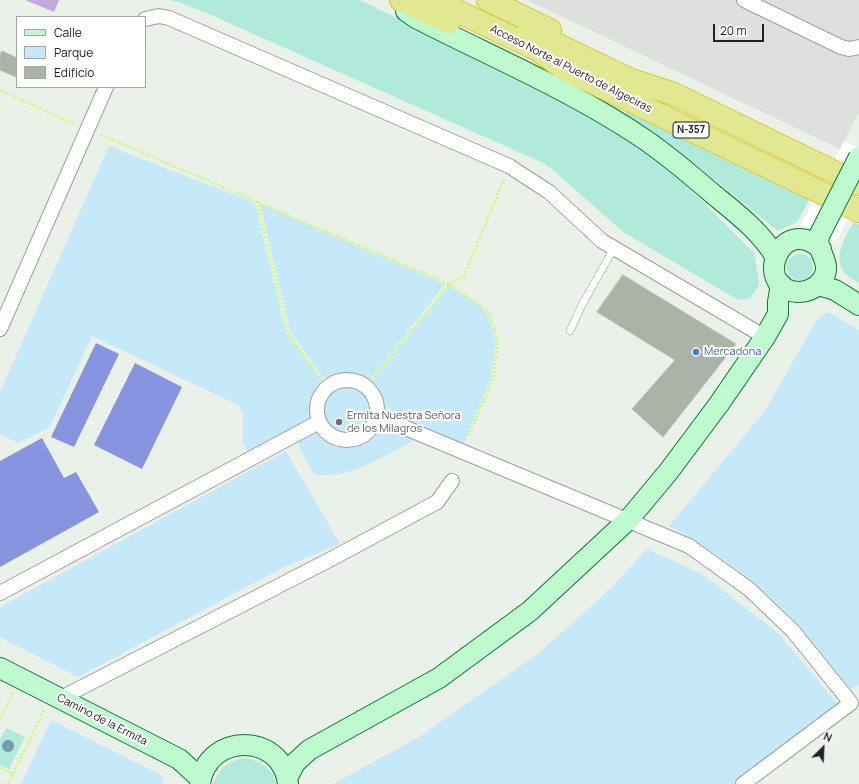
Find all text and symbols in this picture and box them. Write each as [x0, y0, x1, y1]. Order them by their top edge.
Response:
legend [16, 16, 146, 88]
scale bar [715, 16, 766, 42]
street label: Acceso Norte al Puerto de Algeciras [488, 22, 654, 116]
text: 20 m [720, 22, 747, 39]
text: Calle [54, 24, 82, 41]
text: Parque [54, 44, 93, 61]
text: Edificio [54, 64, 94, 81]
road number: N-357 [673, 122, 709, 138]
place label: Mercadona [704, 345, 761, 359]
marker: Mercadona [691, 347, 701, 357]
place label: Ermita Nuestra Señora de los Milagros [347, 409, 461, 435]
marker: Ermita Nuestra Señora de los Milagros [334, 417, 344, 427]
street label: Camino de la Ermita [55, 691, 149, 749]
north arrow [803, 728, 843, 768]
text: N [821, 728, 835, 745]

